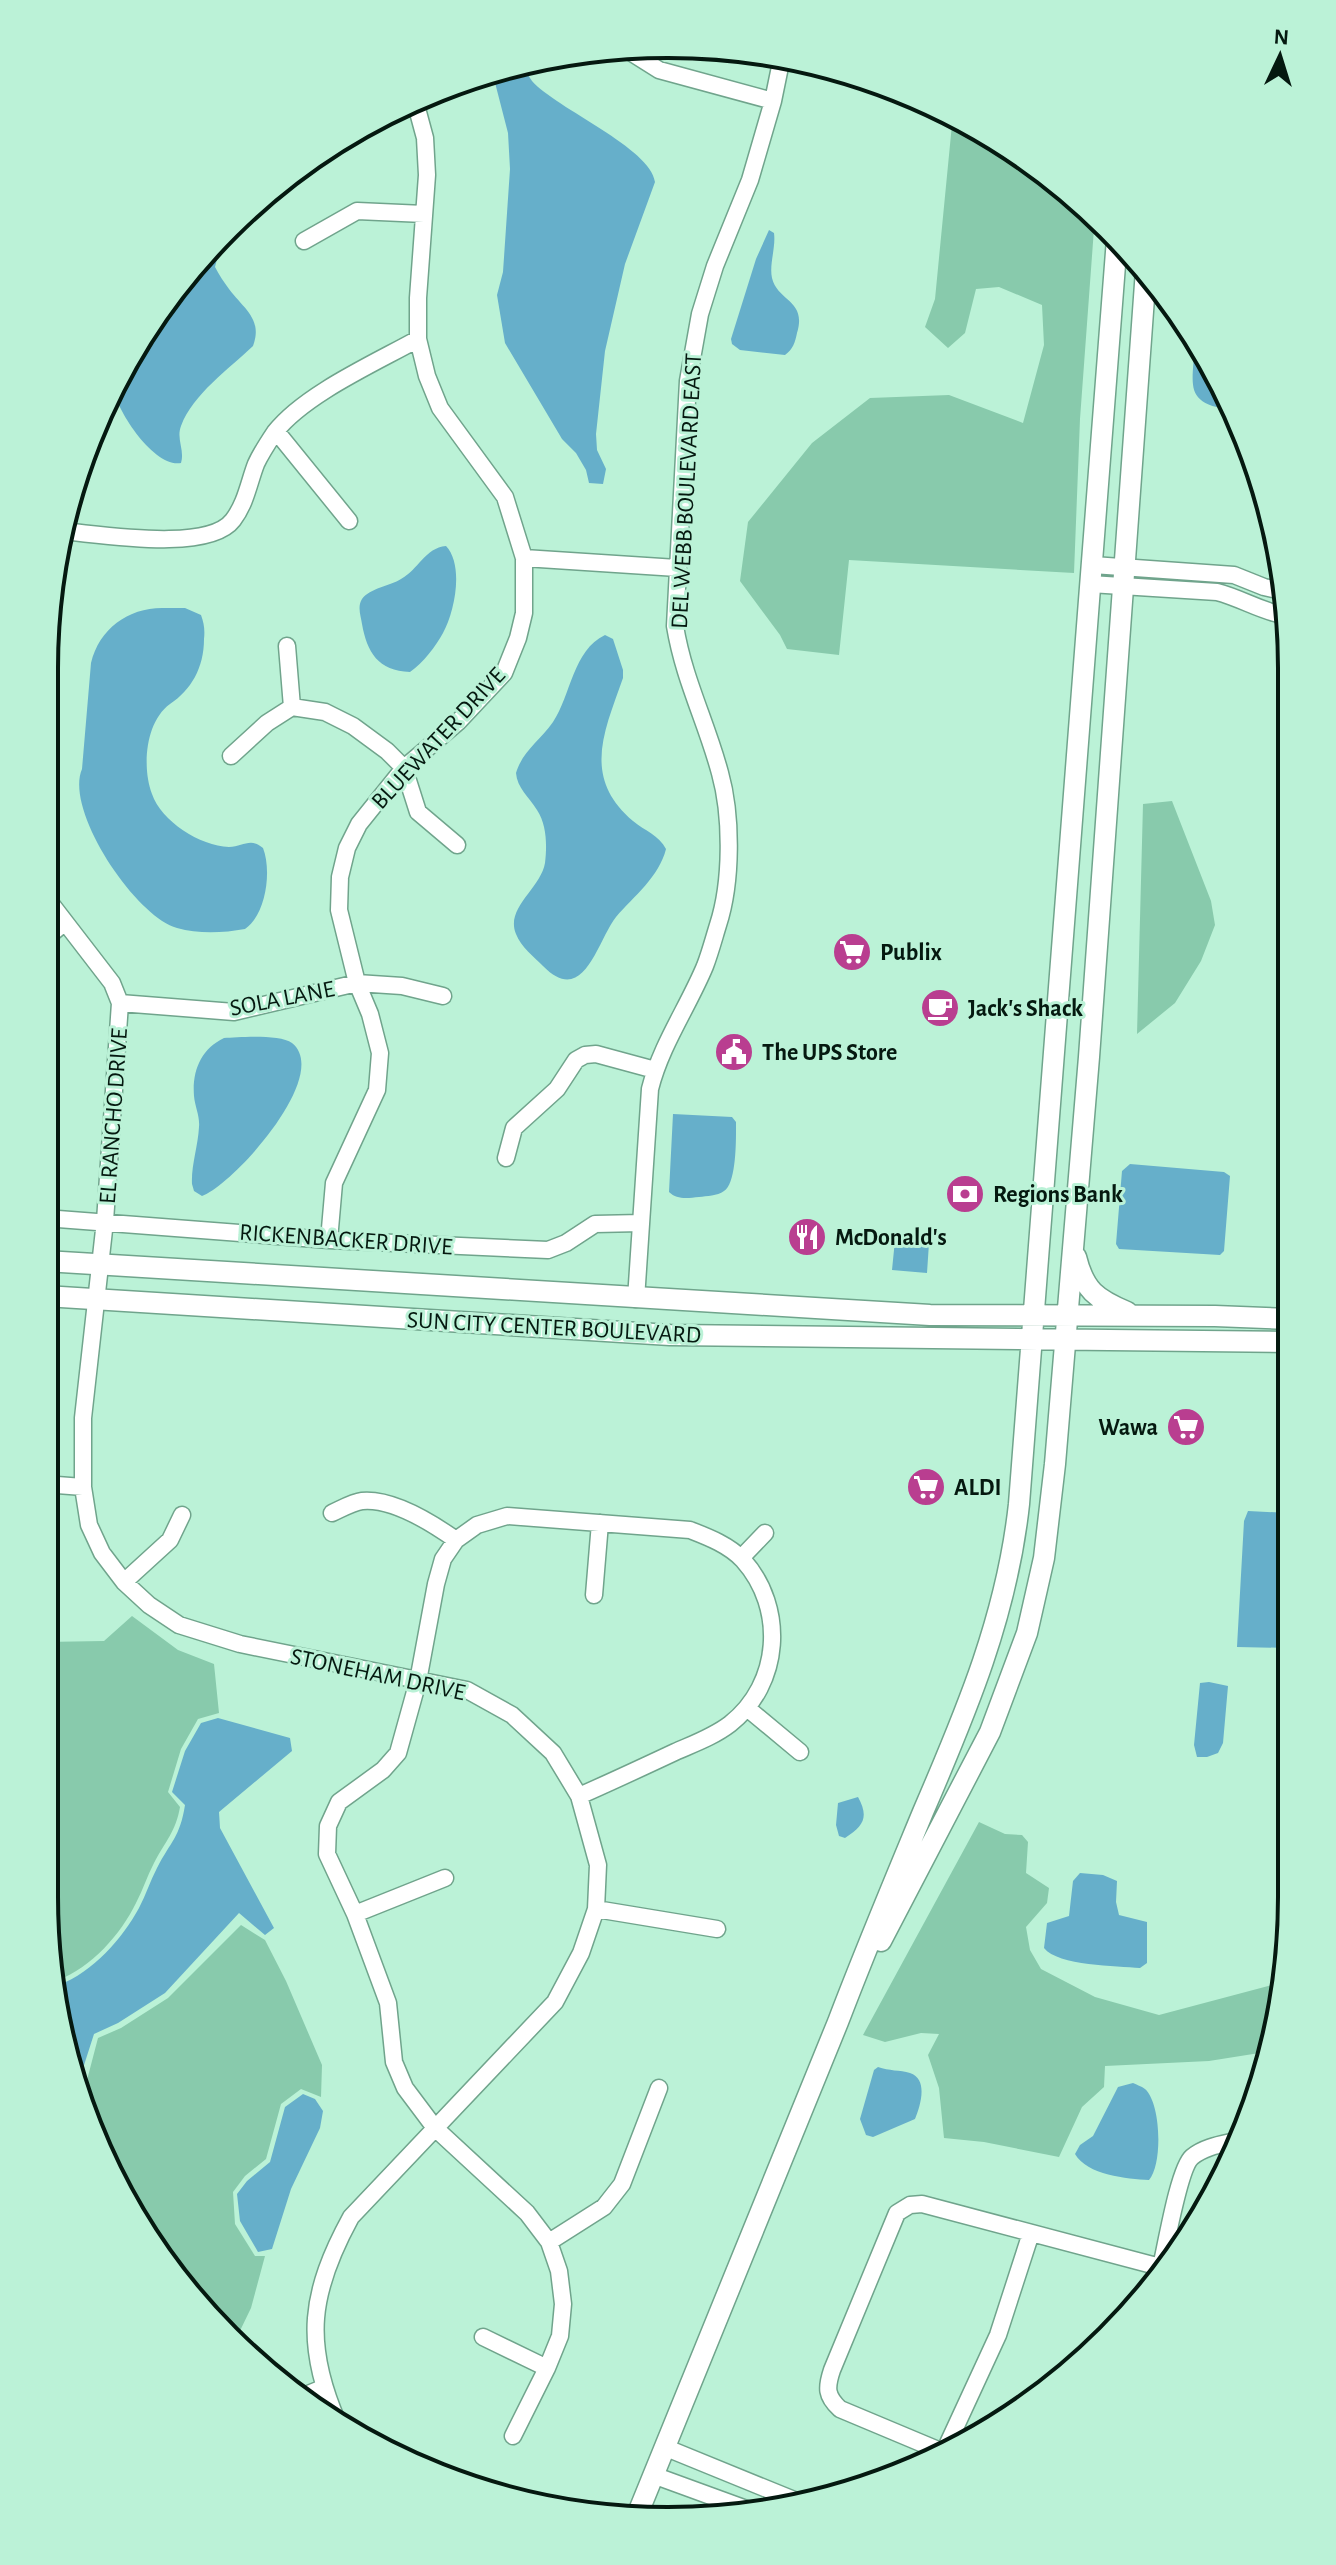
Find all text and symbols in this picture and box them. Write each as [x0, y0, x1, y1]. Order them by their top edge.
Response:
north arrow [1240, 16, 1320, 96]
text: N [1273, 26, 1290, 49]
street label: DEL WEBB BOULEVARD EAST [668, 352, 706, 630]
street label: BLUEWATER DRIVE [367, 663, 510, 814]
supermarket icon: Publix [831, 931, 873, 973]
place label: Publix [880, 941, 942, 965]
street label: SOLA LANE [228, 977, 337, 1021]
cafe icon: Jack's Shack [919, 987, 961, 1029]
place label: Jack's Shack [968, 997, 1083, 1021]
street label: EL RANCHO DRIVE [96, 1027, 132, 1205]
public building icon: The UPS Store [713, 1031, 755, 1073]
place label: The UPS Store [762, 1041, 897, 1065]
bank icon: Regions Bank [944, 1173, 986, 1215]
place label: Regions Bank [993, 1183, 1123, 1207]
restaurant icon: McDonald's [786, 1216, 828, 1258]
street label: RICKENBACKER DRIVE [238, 1221, 454, 1259]
place label: McDonald's [835, 1226, 947, 1250]
street label: SUN CITY CENTER BOULEVARD [406, 1308, 702, 1348]
supermarket icon: Wawa [1165, 1406, 1207, 1448]
place label: Wawa [1098, 1416, 1158, 1440]
supermarket icon: ALDI [905, 1466, 947, 1508]
place label: ALDI [954, 1476, 1001, 1500]
street label: STONEHAM DRIVE [288, 1645, 468, 1705]

